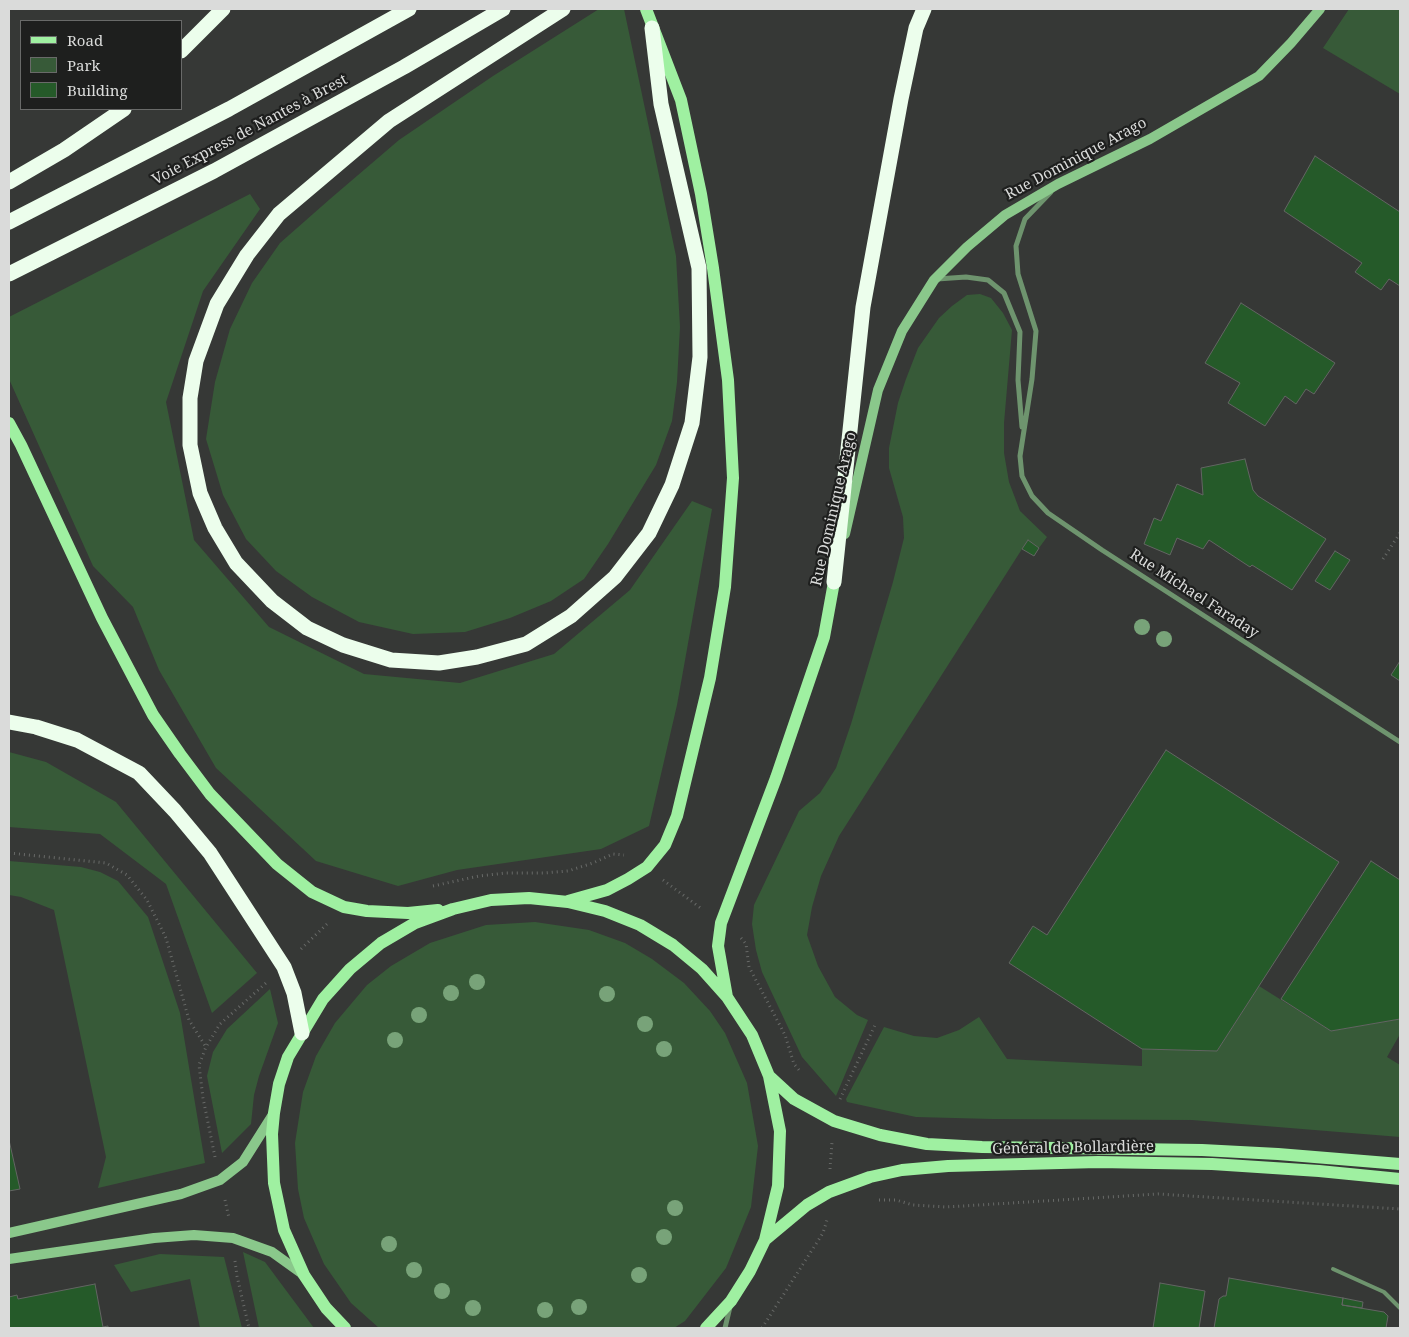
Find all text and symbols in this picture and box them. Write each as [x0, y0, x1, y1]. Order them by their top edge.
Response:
legend [20, 20, 182, 110]
text: Road [67, 30, 103, 50]
text: Park [67, 55, 100, 75]
street label: Voie Express de Nantes à Brest [149, 71, 351, 189]
text: Building [67, 80, 128, 100]
street label: Rue Dominique Arago [1002, 114, 1150, 204]
street label: Rue Dominique Arago [808, 430, 860, 588]
street label: Rue Michael Faraday [1126, 546, 1262, 642]
street label: Général de Bollardière [992, 1138, 1154, 1158]

